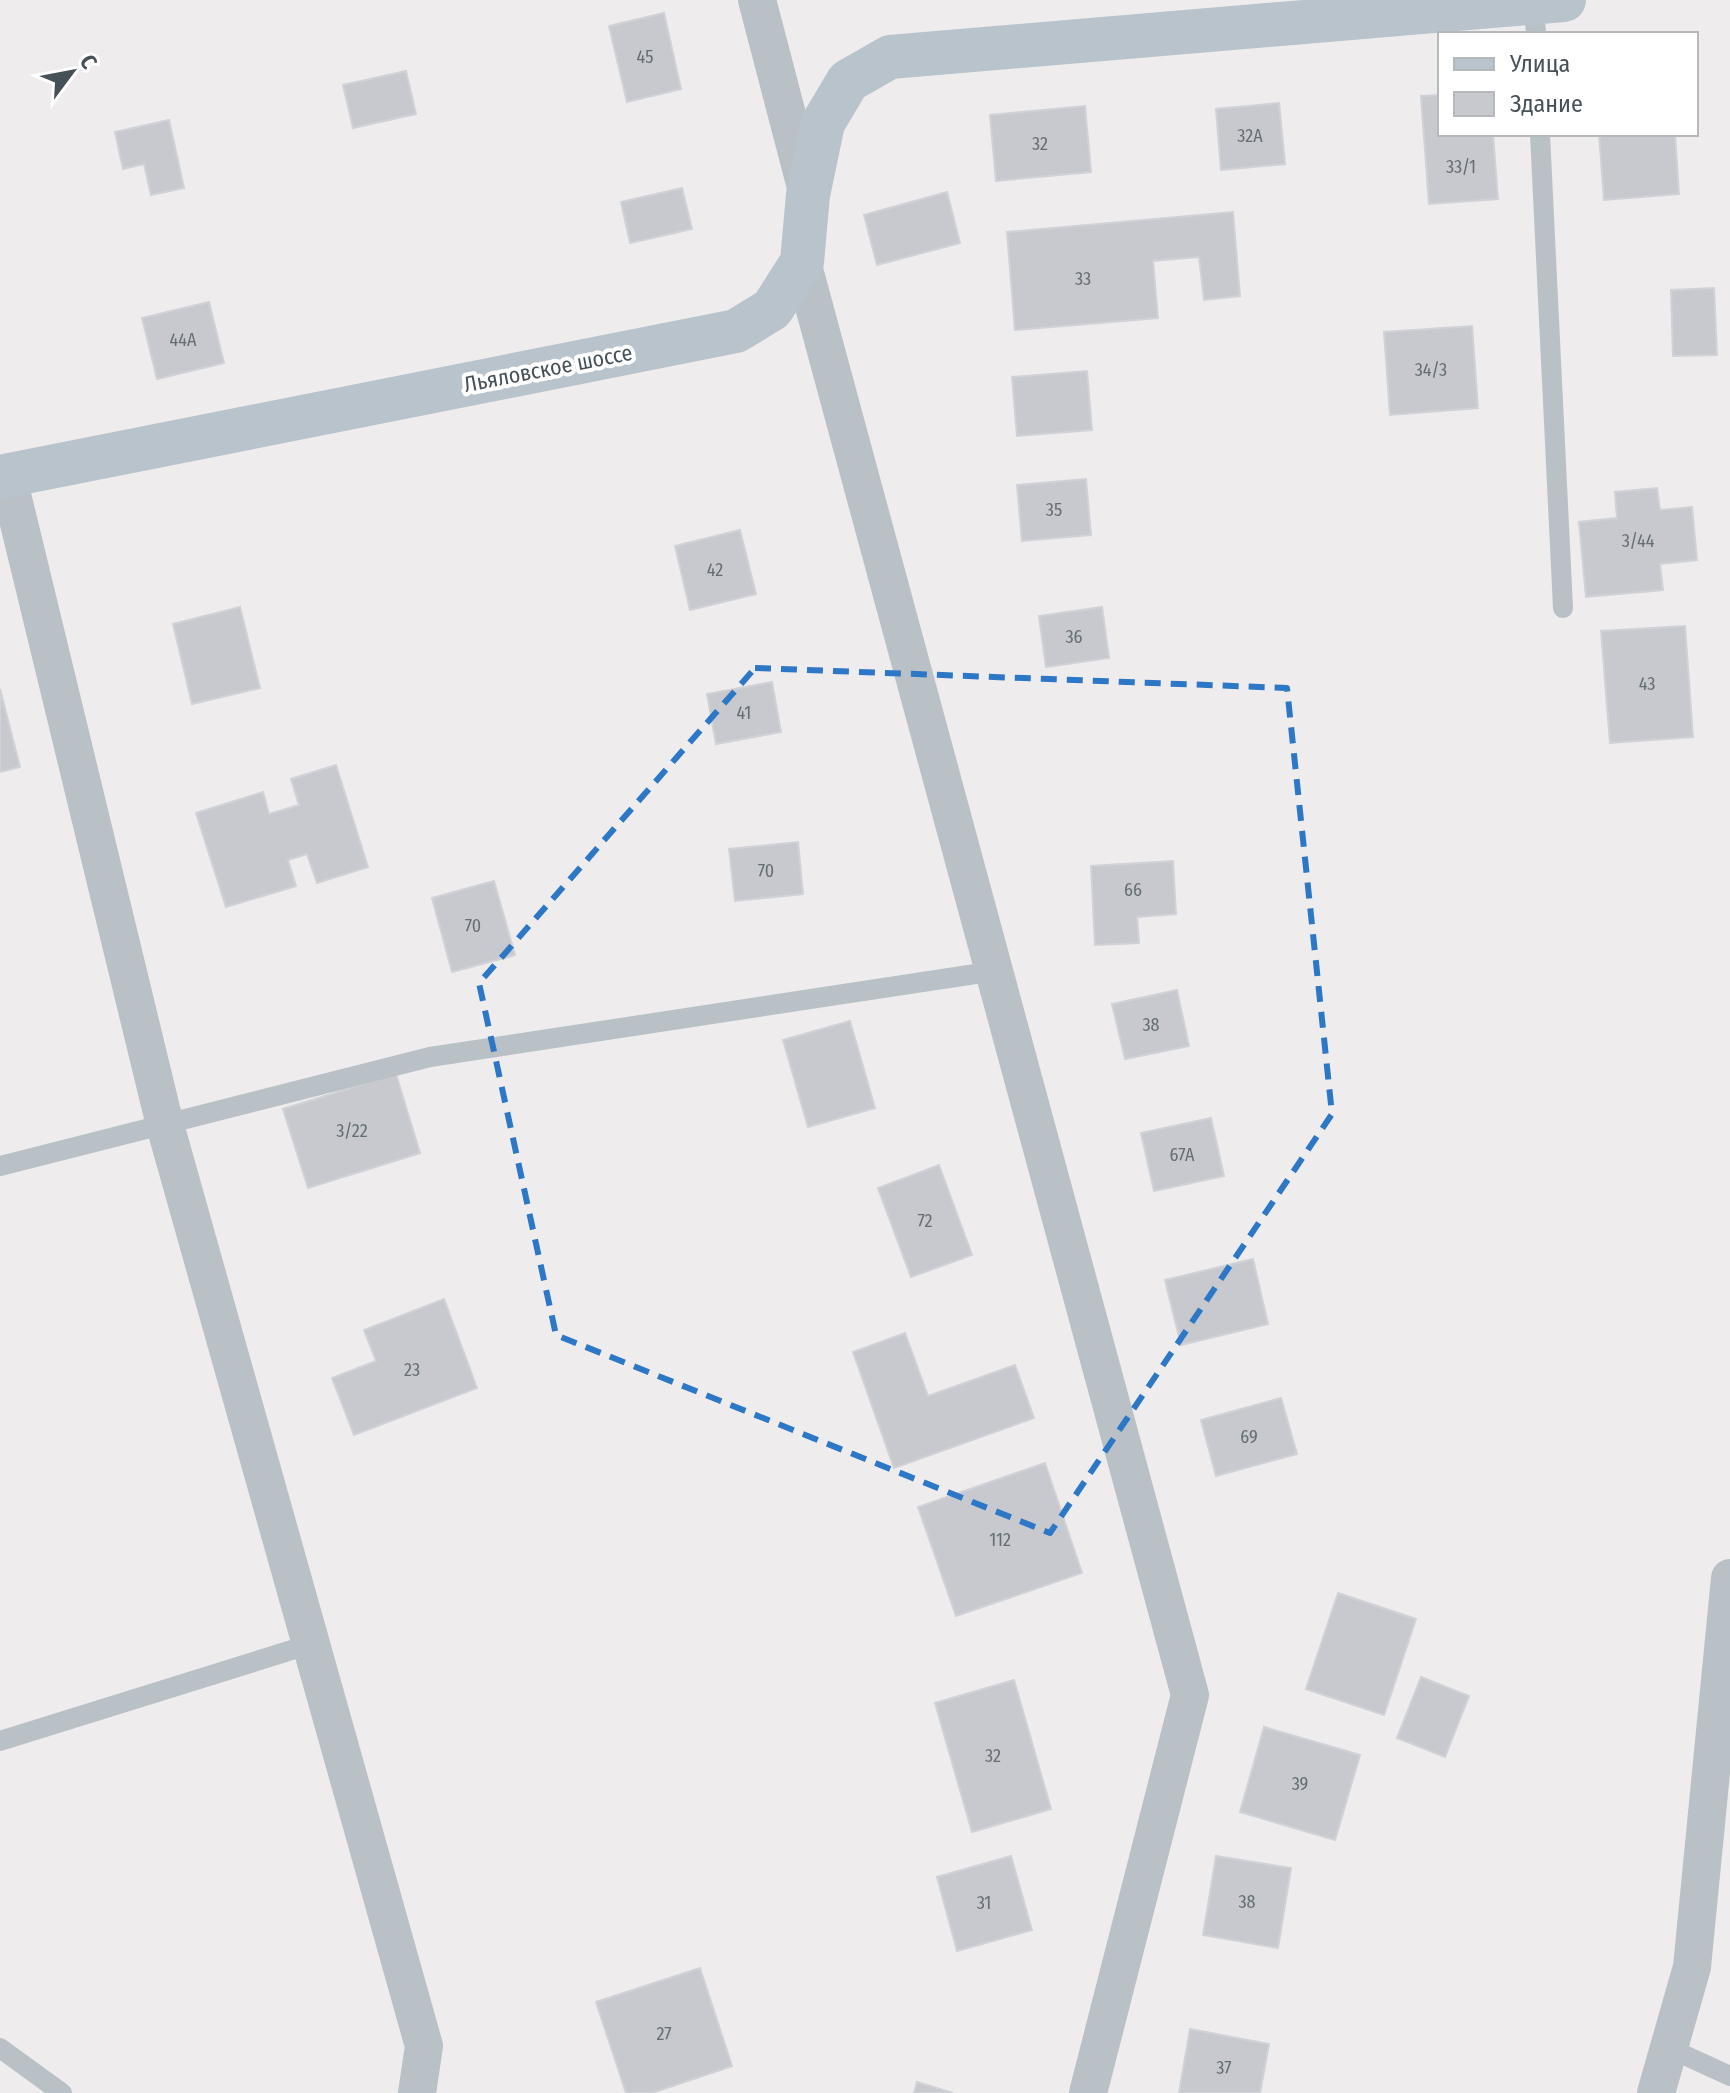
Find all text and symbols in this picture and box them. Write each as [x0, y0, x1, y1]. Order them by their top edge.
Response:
north arrow [32, 32, 112, 112]
legend [1438, 32, 1698, 136]
house number: 45 [637, 46, 653, 68]
text: С [74, 50, 103, 74]
text: Улица [1509, 50, 1570, 78]
text: Здание [1510, 90, 1583, 118]
house number: 32А [1237, 125, 1263, 147]
house number: 32 [1032, 133, 1048, 155]
house number: 33/1 [1446, 156, 1476, 178]
house number: 33 [1075, 268, 1091, 290]
house number: 44А [170, 329, 197, 351]
street label: Льяловское шоссе [462, 339, 635, 398]
house number: 34/3 [1415, 359, 1447, 381]
house number: 35 [1046, 499, 1062, 521]
house number: 3/44 [1622, 530, 1655, 552]
house number: 42 [707, 559, 723, 581]
house number: 36 [1065, 626, 1083, 648]
house number: 43 [1639, 673, 1655, 695]
house number: 41 [737, 702, 751, 724]
house number: 70 [758, 860, 774, 882]
house number: 66 [1124, 879, 1142, 901]
house number: 70 [465, 915, 481, 937]
house number: 38 [1142, 1014, 1160, 1036]
house number: 3/22 [336, 1120, 368, 1142]
house number: 67А [1170, 1144, 1195, 1166]
house number: 72 [917, 1210, 933, 1232]
house number: 23 [404, 1359, 420, 1381]
house number: 69 [1240, 1426, 1258, 1448]
house number: 112 [989, 1529, 1011, 1551]
house number: 32 [985, 1745, 1001, 1767]
house number: 39 [1292, 1773, 1308, 1795]
house number: 38 [1238, 1891, 1256, 1913]
house number: 31 [977, 1892, 991, 1914]
house number: 27 [656, 2023, 672, 2045]
house number: 37 [1216, 2057, 1232, 2079]

